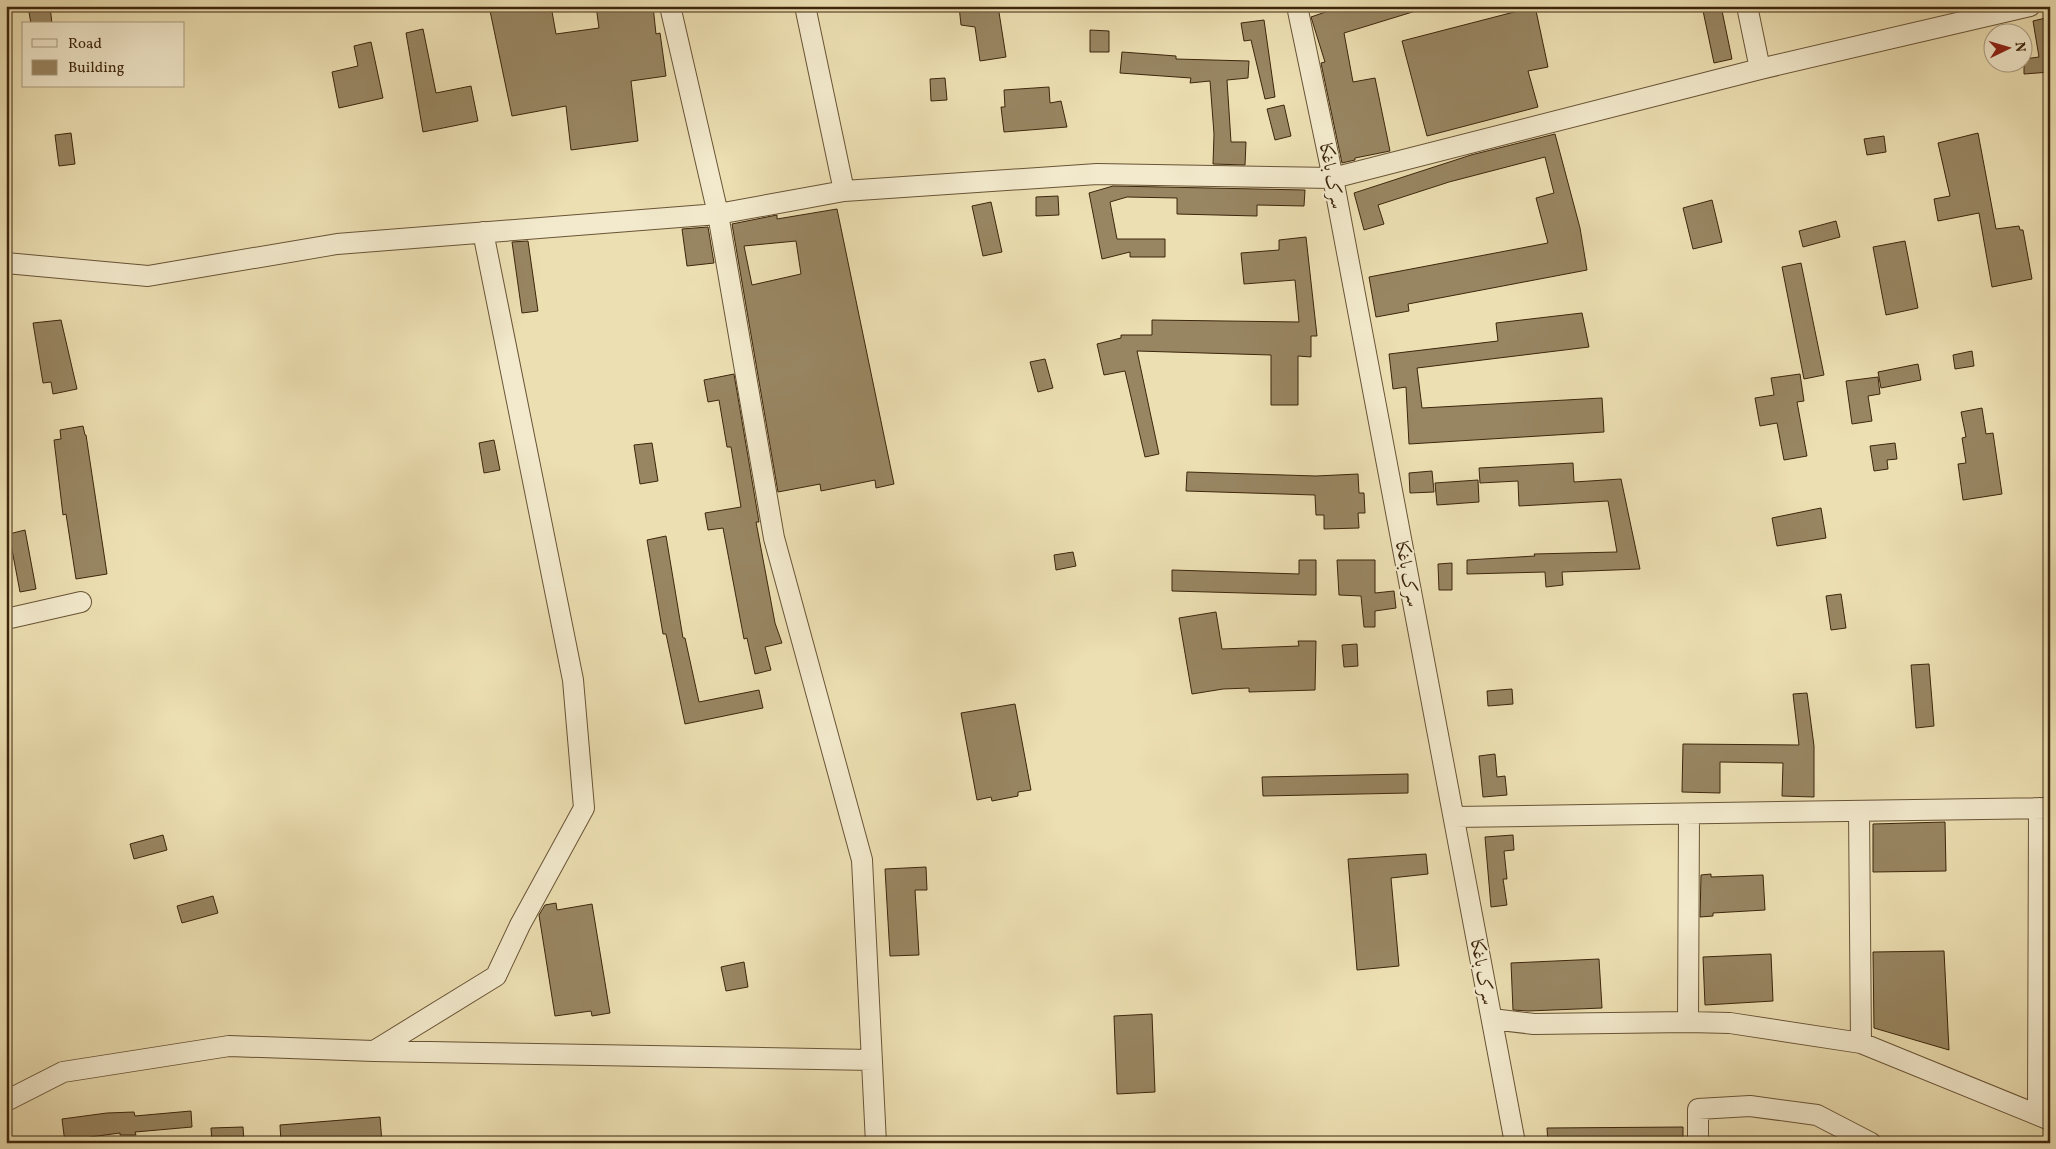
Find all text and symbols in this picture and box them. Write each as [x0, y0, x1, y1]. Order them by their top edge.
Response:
legend [22, 22, 185, 88]
north arrow [1984, 22, 2034, 72]
text: Road [68, 34, 102, 55]
text: N [2010, 41, 2029, 53]
text: Building [68, 58, 125, 79]
street label: سرک باغکا [1312, 141, 1349, 211]
street label: سرک باغکا [1388, 539, 1425, 609]
street label: سرک باغکا [1463, 937, 1500, 1007]

